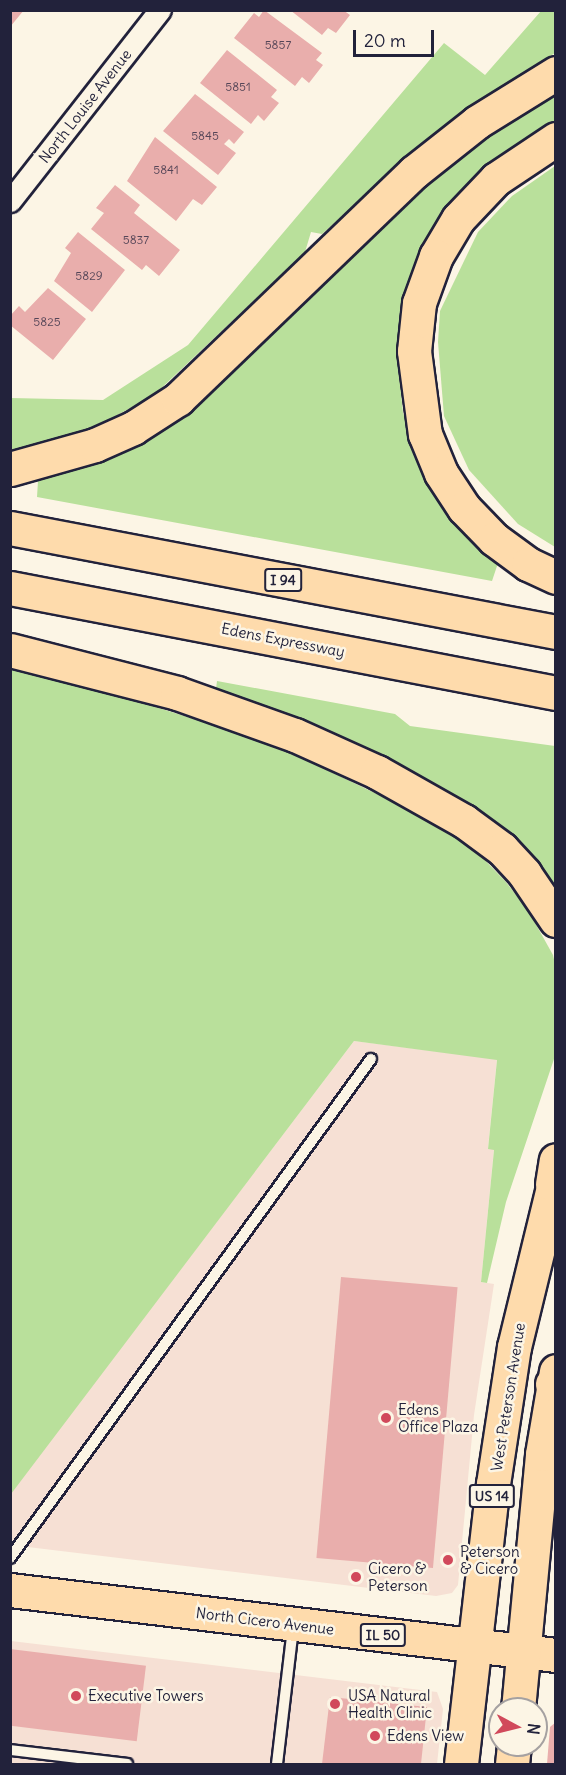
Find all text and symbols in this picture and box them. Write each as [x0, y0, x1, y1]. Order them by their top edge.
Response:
scale bar [356, 18, 437, 56]
text: 20 m [364, 29, 406, 52]
house number: 5857 [265, 38, 291, 52]
street label: North Louise Avenue [35, 46, 135, 166]
house number: 5851 [225, 80, 251, 94]
house number: 5845 [191, 129, 219, 143]
house number: 5841 [153, 163, 179, 177]
house number: 5837 [123, 233, 149, 247]
house number: 5829 [75, 269, 103, 283]
house number: 5825 [33, 315, 61, 329]
road number: I 94 [264, 569, 302, 591]
street label: Edens Expressway [220, 619, 346, 661]
street label: West Peterson Avenue [487, 1322, 529, 1472]
place label: Edens Office Plaza [398, 1400, 478, 1435]
marker: Edens Office Plaza [379, 1411, 393, 1425]
road number: US 14 [468, 1485, 516, 1507]
place label: Peterson & Cicero [460, 1542, 520, 1577]
marker: Peterson & Cicero [441, 1553, 455, 1567]
place label: Cicero & Peterson [368, 1559, 428, 1594]
marker: Cicero & Peterson [349, 1570, 363, 1584]
street label: North Cicero Avenue [195, 1604, 335, 1638]
road number: IL 50 [359, 1624, 407, 1646]
place label: USA Natural Health Clinic [348, 1686, 432, 1721]
place label: Executive Towers [88, 1687, 204, 1705]
marker: Executive Towers [69, 1689, 83, 1703]
marker: USA Natural Health Clinic [326, 1695, 344, 1713]
north arrow [488, 1697, 548, 1757]
text: N [523, 1722, 544, 1736]
place label: Edens View [387, 1727, 464, 1745]
marker: Edens View [368, 1729, 382, 1743]

